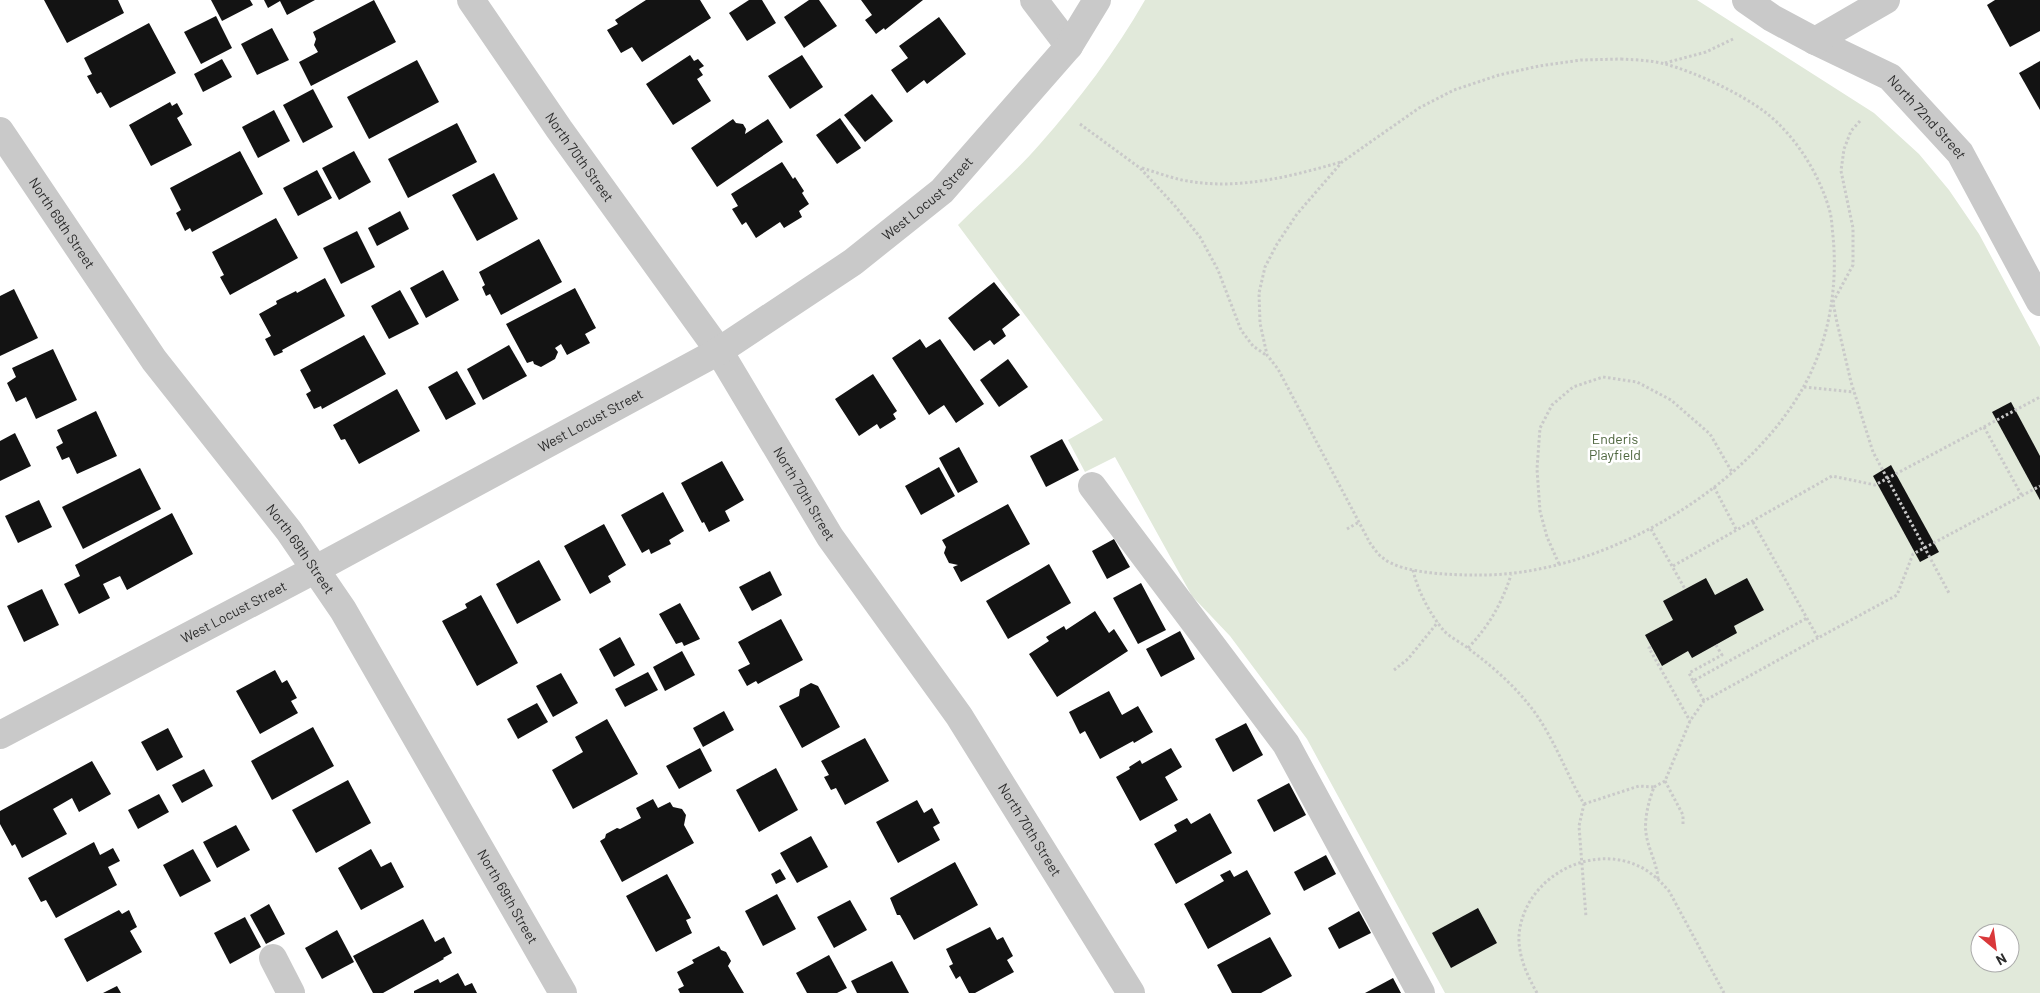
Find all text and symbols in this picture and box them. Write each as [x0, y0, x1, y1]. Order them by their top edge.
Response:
street label: North 72nd Street [1884, 71, 1970, 161]
street label: North 70th Street [542, 109, 618, 205]
street label: West Locust Street [878, 153, 976, 244]
street label: North 69th Street [26, 174, 99, 272]
street label: West Locust Street [535, 385, 646, 455]
park label: Enderis Playfield [1589, 430, 1641, 463]
street label: North 70th Street [770, 444, 839, 544]
street label: North 69th Street [263, 500, 338, 597]
street label: West Locust Street [178, 577, 289, 646]
street label: North 70th Street [995, 780, 1065, 879]
street label: North 69th Street [474, 846, 542, 947]
north arrow [1970, 923, 2020, 973]
text: N [1993, 950, 2010, 969]

